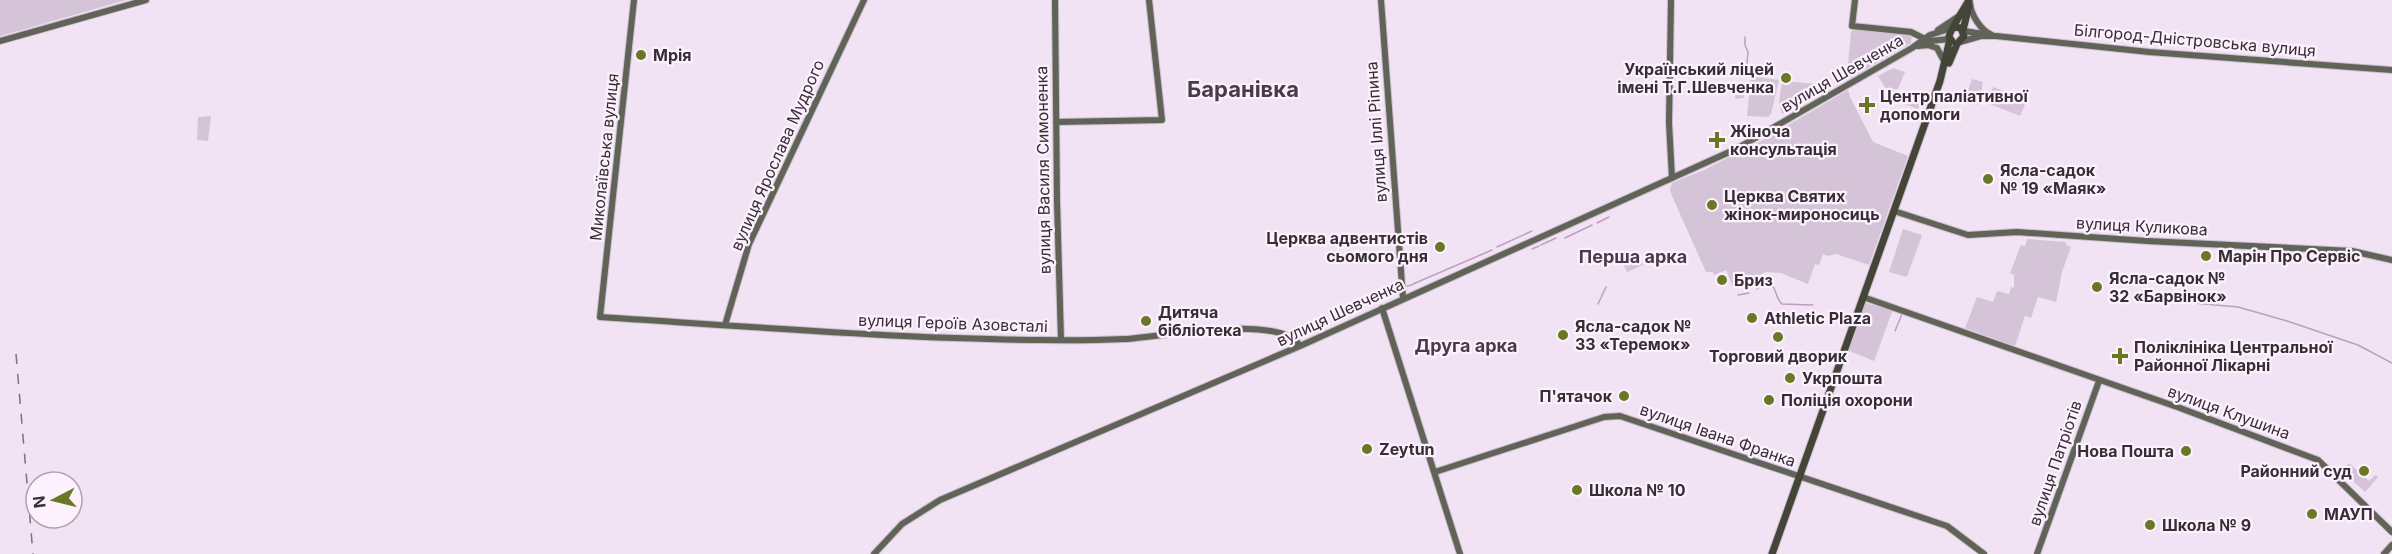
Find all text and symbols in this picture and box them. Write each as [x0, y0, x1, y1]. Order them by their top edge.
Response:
street label: Білгород-Дністровська вулиця [2073, 19, 2317, 61]
street label: вулиця Шевченка [1777, 30, 1907, 116]
place label: Мрія [653, 45, 692, 65]
marker: Мрія [634, 48, 648, 62]
street label: вулиця Ярослава Мудрого [726, 56, 828, 254]
place label: Український ліцей імені Т.Г.Шевченка [1617, 59, 1774, 97]
street label: вулиця Іллі Ріпина [1361, 61, 1391, 203]
street label: вулиця Василя Симоненка [1031, 66, 1055, 274]
marker: Український ліцей імені Т.Г.Шевченка [1779, 71, 1793, 85]
street label: Миколаївська вулиця [585, 72, 623, 242]
district label: Баранівка [1187, 76, 1299, 102]
place label: Центр паліативної допомоги [1880, 86, 2030, 124]
marker: Центр паліативної допомоги [1858, 96, 1876, 114]
place label: Жіноча консультація [1730, 121, 1837, 159]
marker: Жіноча консультація [1708, 131, 1726, 149]
place label: Ясла-садок № 19 «Маяк» [2000, 160, 2106, 198]
marker: Ясла-садок № 19 «Маяк» [1981, 172, 1995, 186]
place label: Церква Святих жінок-мироносиць [1724, 186, 1880, 224]
marker: Церква Святих жінок-мироносиць [1705, 198, 1719, 212]
street label: вулиця Куликова [2076, 213, 2208, 239]
place label: Церква адвентистів сьомого дня [1266, 228, 1428, 266]
marker: Церква адвентистів сьомого дня [1433, 240, 1447, 254]
district label: Перша арка [1579, 246, 1687, 267]
place label: Марін Про Сервіс [2218, 246, 2360, 266]
marker: Марін Про Сервіс [2199, 249, 2213, 263]
place label: Ясла-садок № 32 «Барвінок» [2109, 268, 2227, 306]
place label: Бриз [1734, 270, 1773, 290]
marker: Бриз [1715, 273, 1729, 287]
street label: вулиця Шевченка [1273, 274, 1407, 350]
marker: Ясла-садок № 32 «Барвінок» [2090, 280, 2104, 294]
place label: Дитяча бібліотека [1158, 302, 1242, 340]
place label: Athletic Plaza [1764, 308, 1871, 328]
street label: вулиця Героїв Азовсталі [858, 310, 1048, 336]
marker: Athletic Plaza [1745, 311, 1759, 325]
marker: Дитяча бібліотека [1139, 314, 1153, 328]
place label: Ясла-садок № 33 «Теремок» [1575, 316, 1691, 354]
marker: Ясла-садок № 33 «Теремок» [1556, 328, 1570, 342]
marker: Торговий дворик [1771, 330, 1785, 344]
district label: Друга арка [1415, 335, 1517, 356]
place label: Поліклініка Центральної Районної Лікарні [2134, 337, 2334, 375]
place label: Торговий дворик [1709, 346, 1848, 366]
marker: Поліклініка Центральної Районної Лікарні [2111, 347, 2129, 365]
place label: Укрпошта [1802, 368, 1883, 388]
marker: Укрпошта [1783, 371, 1797, 385]
street label: вулиця Клушина [2165, 381, 2293, 443]
place label: П'ятачок [1540, 386, 1613, 406]
marker: П'ятачок [1617, 389, 1631, 403]
place label: Поліція охорони [1781, 390, 1913, 410]
marker: Поліція охорони [1762, 393, 1776, 407]
street label: вулиця Патріотів [2024, 398, 2086, 528]
street label: вулиця Івана Франка [1637, 399, 1799, 471]
place label: Zeytun [1379, 439, 1435, 459]
place label: Нова Пошта [2077, 441, 2174, 461]
marker: Zeytun [1360, 442, 1374, 456]
marker: Нова Пошта [2179, 444, 2193, 458]
place label: Районний суд [2240, 461, 2352, 481]
marker: Районний суд [2357, 464, 2371, 478]
north arrow [24, 470, 84, 530]
place label: Школа № 10 [1589, 480, 1686, 500]
marker: Школа № 10 [1570, 483, 1584, 497]
text: N [28, 495, 50, 509]
place label: МАУП [2324, 504, 2373, 524]
marker: МАУП [2305, 507, 2319, 521]
place label: Школа № 9 [2162, 515, 2251, 535]
marker: Школа № 9 [2143, 518, 2157, 532]

